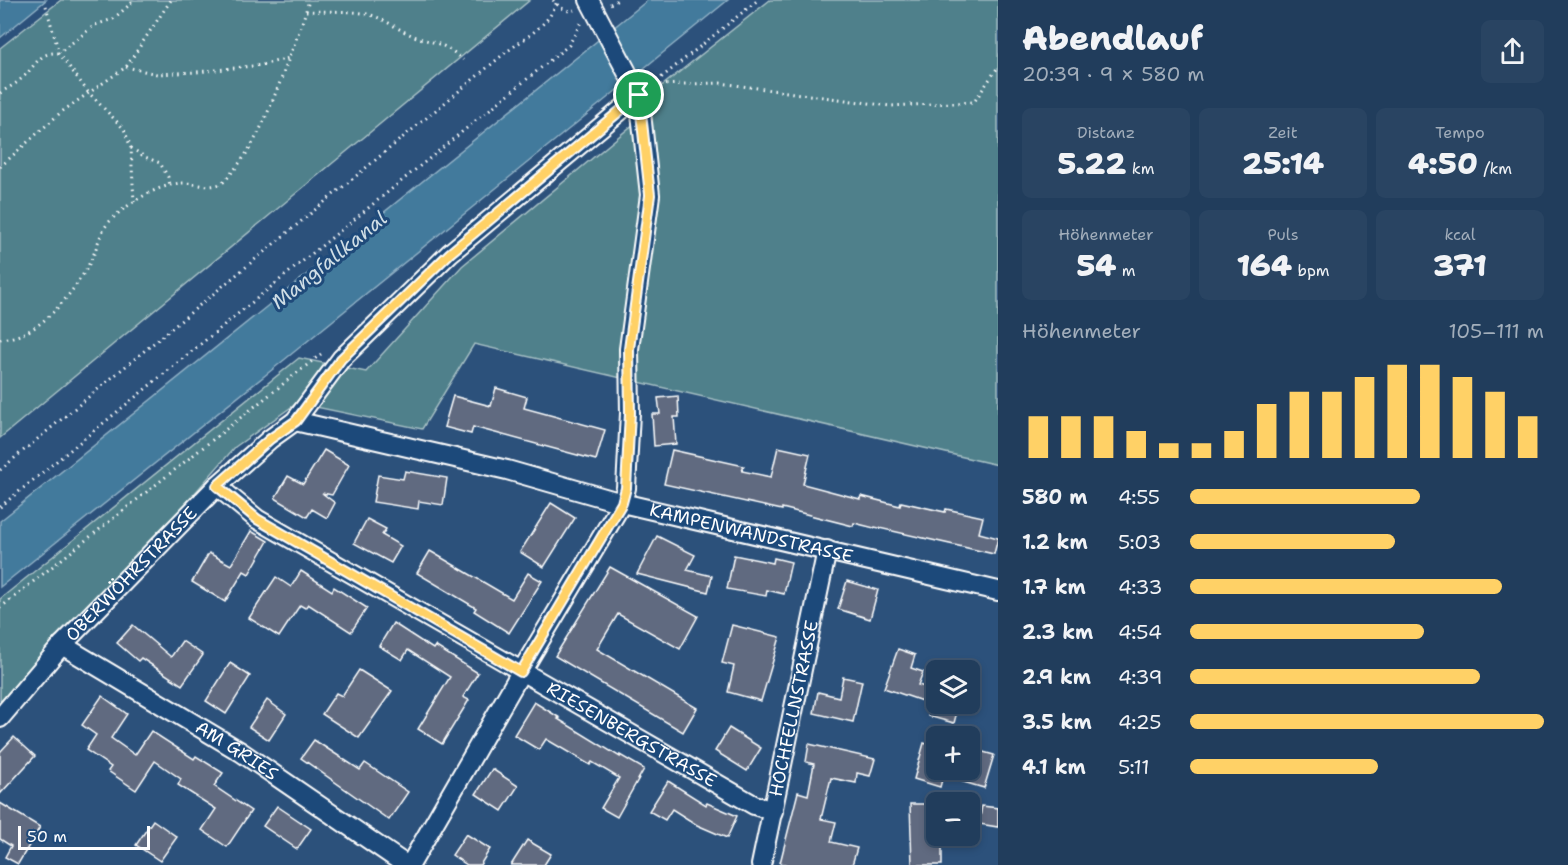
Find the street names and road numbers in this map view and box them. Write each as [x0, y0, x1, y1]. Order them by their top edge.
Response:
street label: KAMPENWANDSTRASSE [647, 498, 855, 569]
street label: OBERWÖHRSTRASSE [60, 501, 202, 647]
street label: HOCHFELLNSTRASSE [764, 618, 824, 799]
street label: RIESENBERGSTRASSE [542, 676, 721, 793]
street label: AM GRIES [191, 715, 283, 786]

